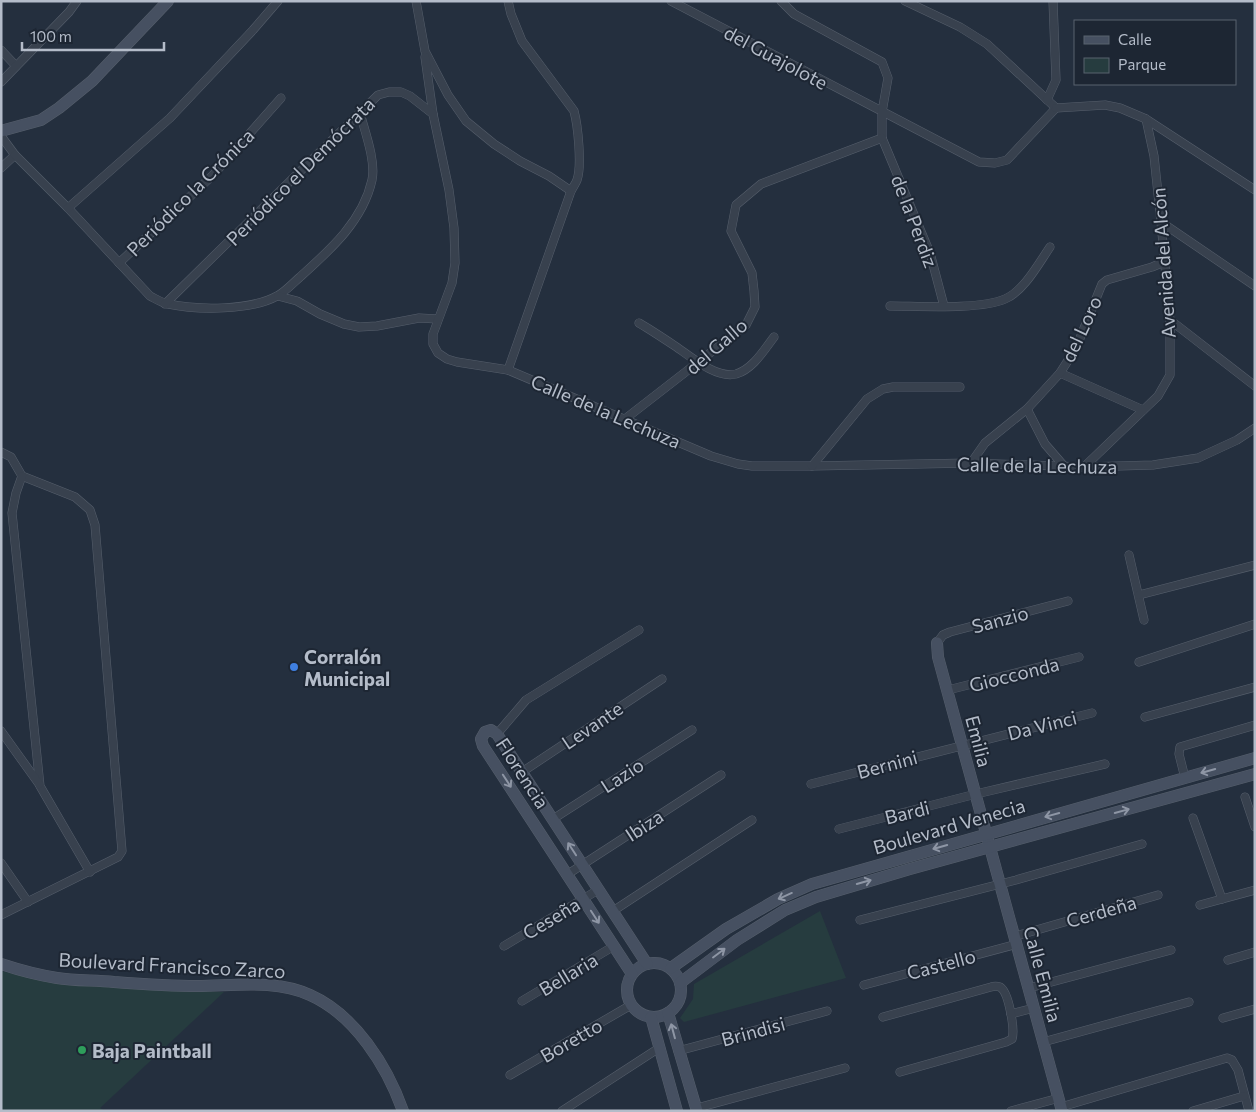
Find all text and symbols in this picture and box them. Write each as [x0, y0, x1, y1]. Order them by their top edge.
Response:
scale bar [22, 20, 165, 52]
street label: del Guajolote [720, 20, 832, 94]
legend [1074, 20, 1236, 85]
text: 100 m [30, 27, 72, 45]
text: Calle [1118, 30, 1152, 48]
text: Parque [1118, 55, 1166, 73]
street label: Periódico el Demócrata [221, 92, 379, 250]
street label: Periódico la Crónica [121, 123, 259, 261]
street label: de la Perdiz [887, 171, 943, 271]
street label: Avenida del Alcón [1146, 187, 1180, 339]
street label: del Loro [1056, 292, 1106, 366]
street label: del Gallo [680, 313, 752, 379]
street label: Calle de la Lechuza [528, 369, 684, 453]
street label: Calle de la Lechuza [957, 452, 1117, 478]
street label: Sanzio [969, 600, 1031, 638]
place label: Corralón Municipal [304, 645, 390, 690]
street label: Giocconda [967, 652, 1061, 696]
marker: Corralón Municipal [288, 661, 300, 673]
street label: Levante [557, 696, 627, 754]
street label: Da Vinci [1005, 705, 1079, 745]
street label: Emilia [961, 713, 997, 769]
street label: Florencia [492, 733, 554, 813]
street label: Bernini [854, 745, 920, 783]
street label: Lazio [596, 753, 648, 797]
one-way arrow [1200, 767, 1216, 777]
one-way arrow [501, 774, 512, 788]
street label: Boulevard Venecia [870, 793, 1028, 859]
street label: Bardi [882, 795, 932, 829]
street label: Ibiza [621, 804, 667, 846]
one-way arrow [1113, 805, 1129, 815]
one-way arrow [1044, 811, 1060, 821]
one-way arrow [932, 842, 948, 852]
one-way arrow [567, 843, 577, 857]
one-way arrow [856, 877, 872, 887]
street label: Cerdeña [1063, 890, 1139, 932]
one-way arrow [778, 891, 793, 901]
street label: Ceseña [518, 892, 584, 944]
one-way arrow [590, 910, 600, 924]
street label: Calle Emilia [1019, 923, 1067, 1025]
street label: Castello [904, 944, 978, 984]
street label: Boulevard Francisco Zarco [58, 948, 286, 982]
street label: Bellaria [535, 948, 601, 1000]
one-way arrow [712, 948, 725, 959]
street label: Brindisi [719, 1011, 787, 1051]
street label: Boretto [536, 1013, 606, 1067]
one-way arrow [668, 1023, 677, 1039]
place label: Baja Paintball [92, 1039, 212, 1062]
marker: Baja Paintball [76, 1044, 88, 1056]

